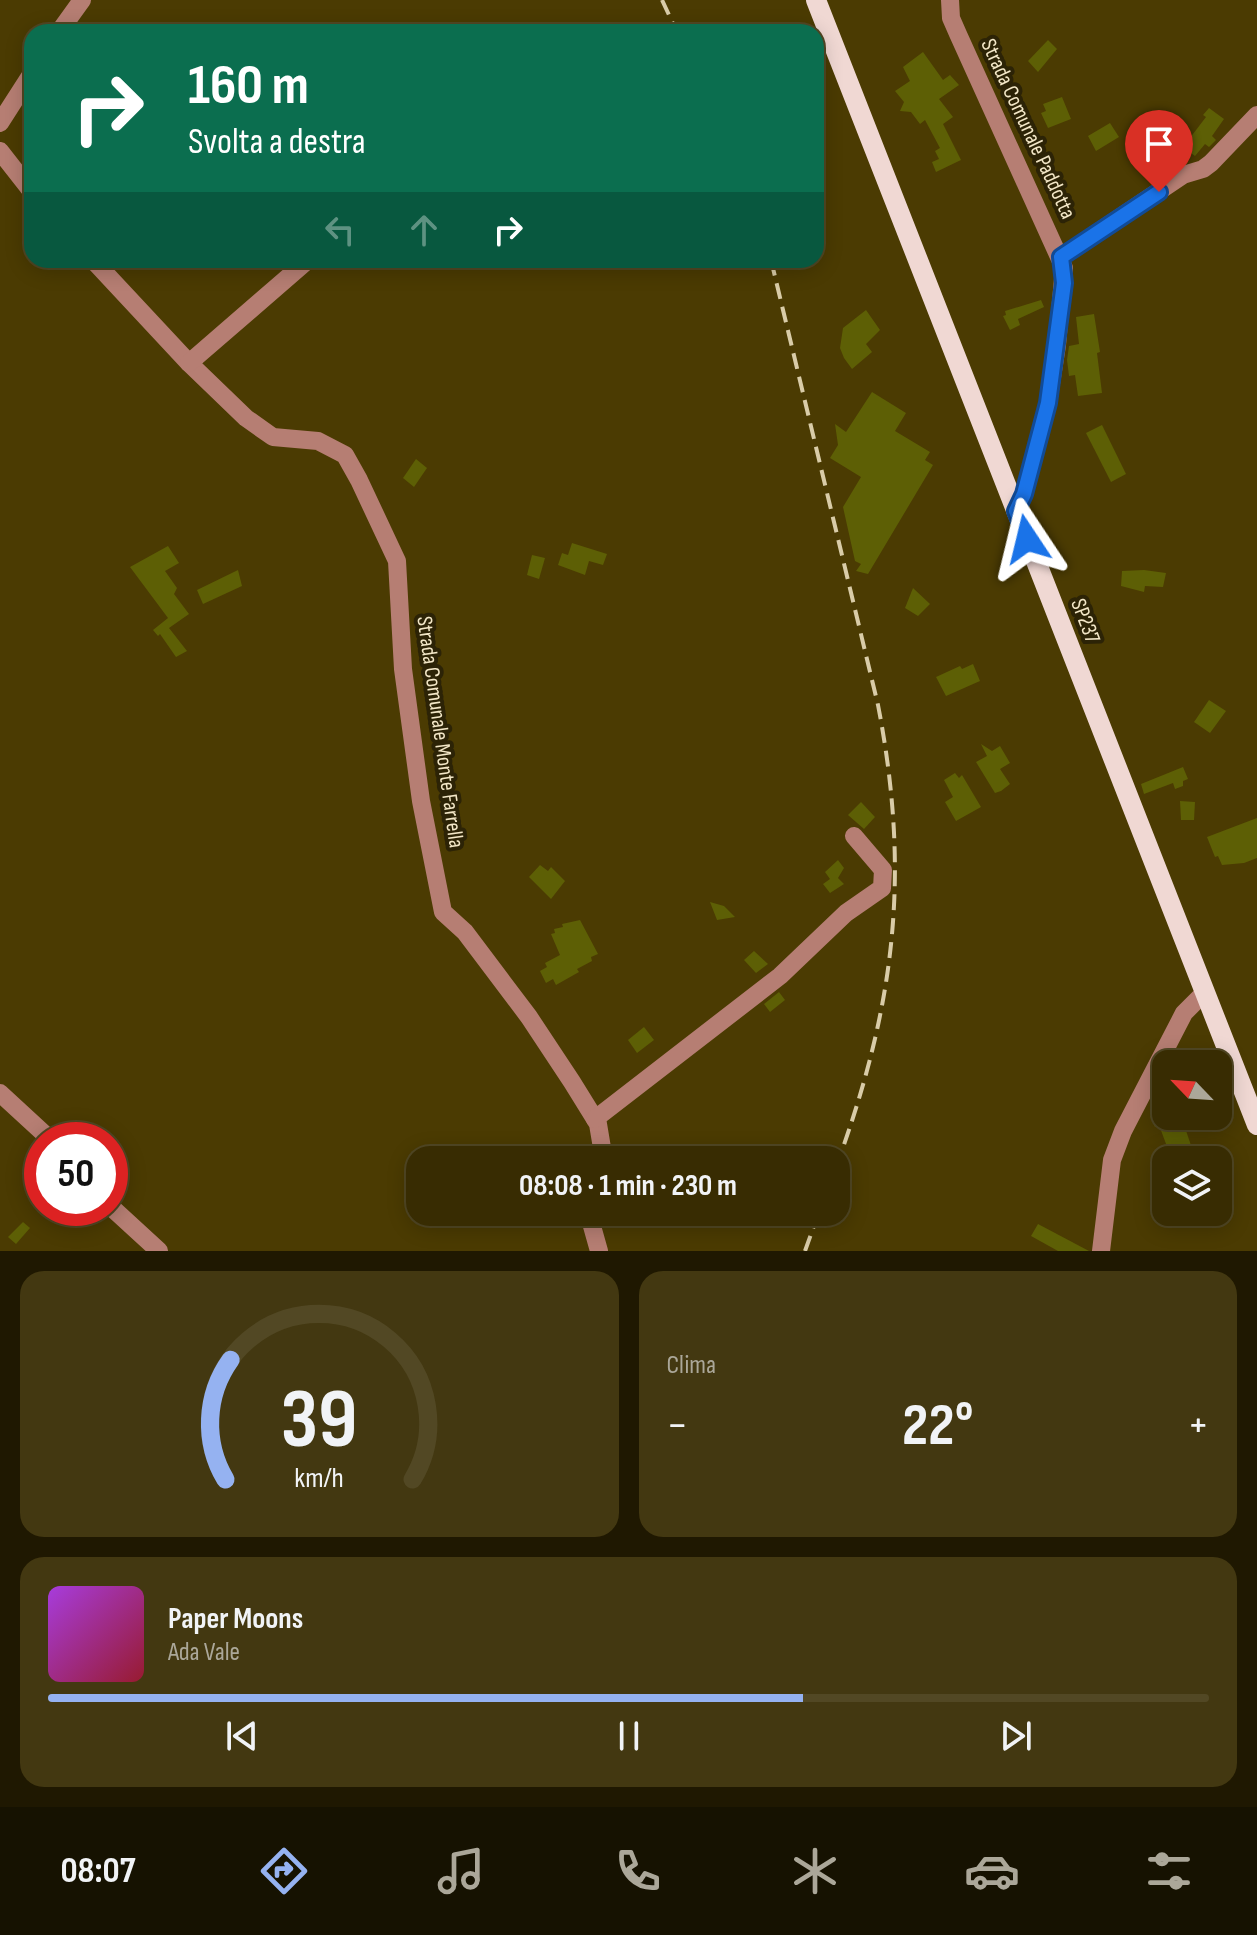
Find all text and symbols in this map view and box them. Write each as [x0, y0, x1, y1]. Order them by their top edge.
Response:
street label: Strada Comunale Paddotta [974, 35, 1082, 223]
text: 160 m [188, 53, 309, 120]
icon: right [56, 56, 160, 160]
pin [1125, 110, 1193, 192]
text: Svolta a destra [188, 121, 366, 164]
icon: arrive [1137, 122, 1181, 166]
icon: left [318, 208, 362, 252]
icon: ahead [402, 208, 446, 252]
icon: right [486, 208, 530, 252]
position arrow [985, 497, 1069, 581]
street label: SP237 [1064, 595, 1106, 647]
street label: Strada Comunale Monte Farrella [410, 614, 470, 850]
north arrow [1152, 1050, 1232, 1130]
map controls [1152, 1050, 1232, 1226]
speed limit sign: 50 [24, 1122, 128, 1226]
button: layers [1152, 1146, 1232, 1226]
text: 08:08 · 1 min · 230 m [519, 1168, 737, 1204]
text: Clima [667, 1350, 716, 1381]
text: 39 [281, 1371, 358, 1471]
text: 22° [902, 1390, 974, 1462]
text: − [667, 1399, 688, 1452]
text: + [1187, 1399, 1209, 1452]
text: km/h [295, 1461, 344, 1496]
text: Paper Moons [168, 1601, 303, 1637]
text: Ada Vale [168, 1637, 240, 1668]
icon: previous [220, 1714, 264, 1758]
icon: pause [607, 1714, 651, 1758]
icon: next [994, 1714, 1038, 1758]
icon: directions [256, 1843, 312, 1899]
icon: music [433, 1843, 489, 1899]
icon: phone [610, 1843, 666, 1899]
icon: climate [787, 1843, 843, 1899]
icon: car [964, 1843, 1020, 1899]
icon: filters [1141, 1843, 1197, 1899]
text: 08:07 [60, 1850, 135, 1893]

